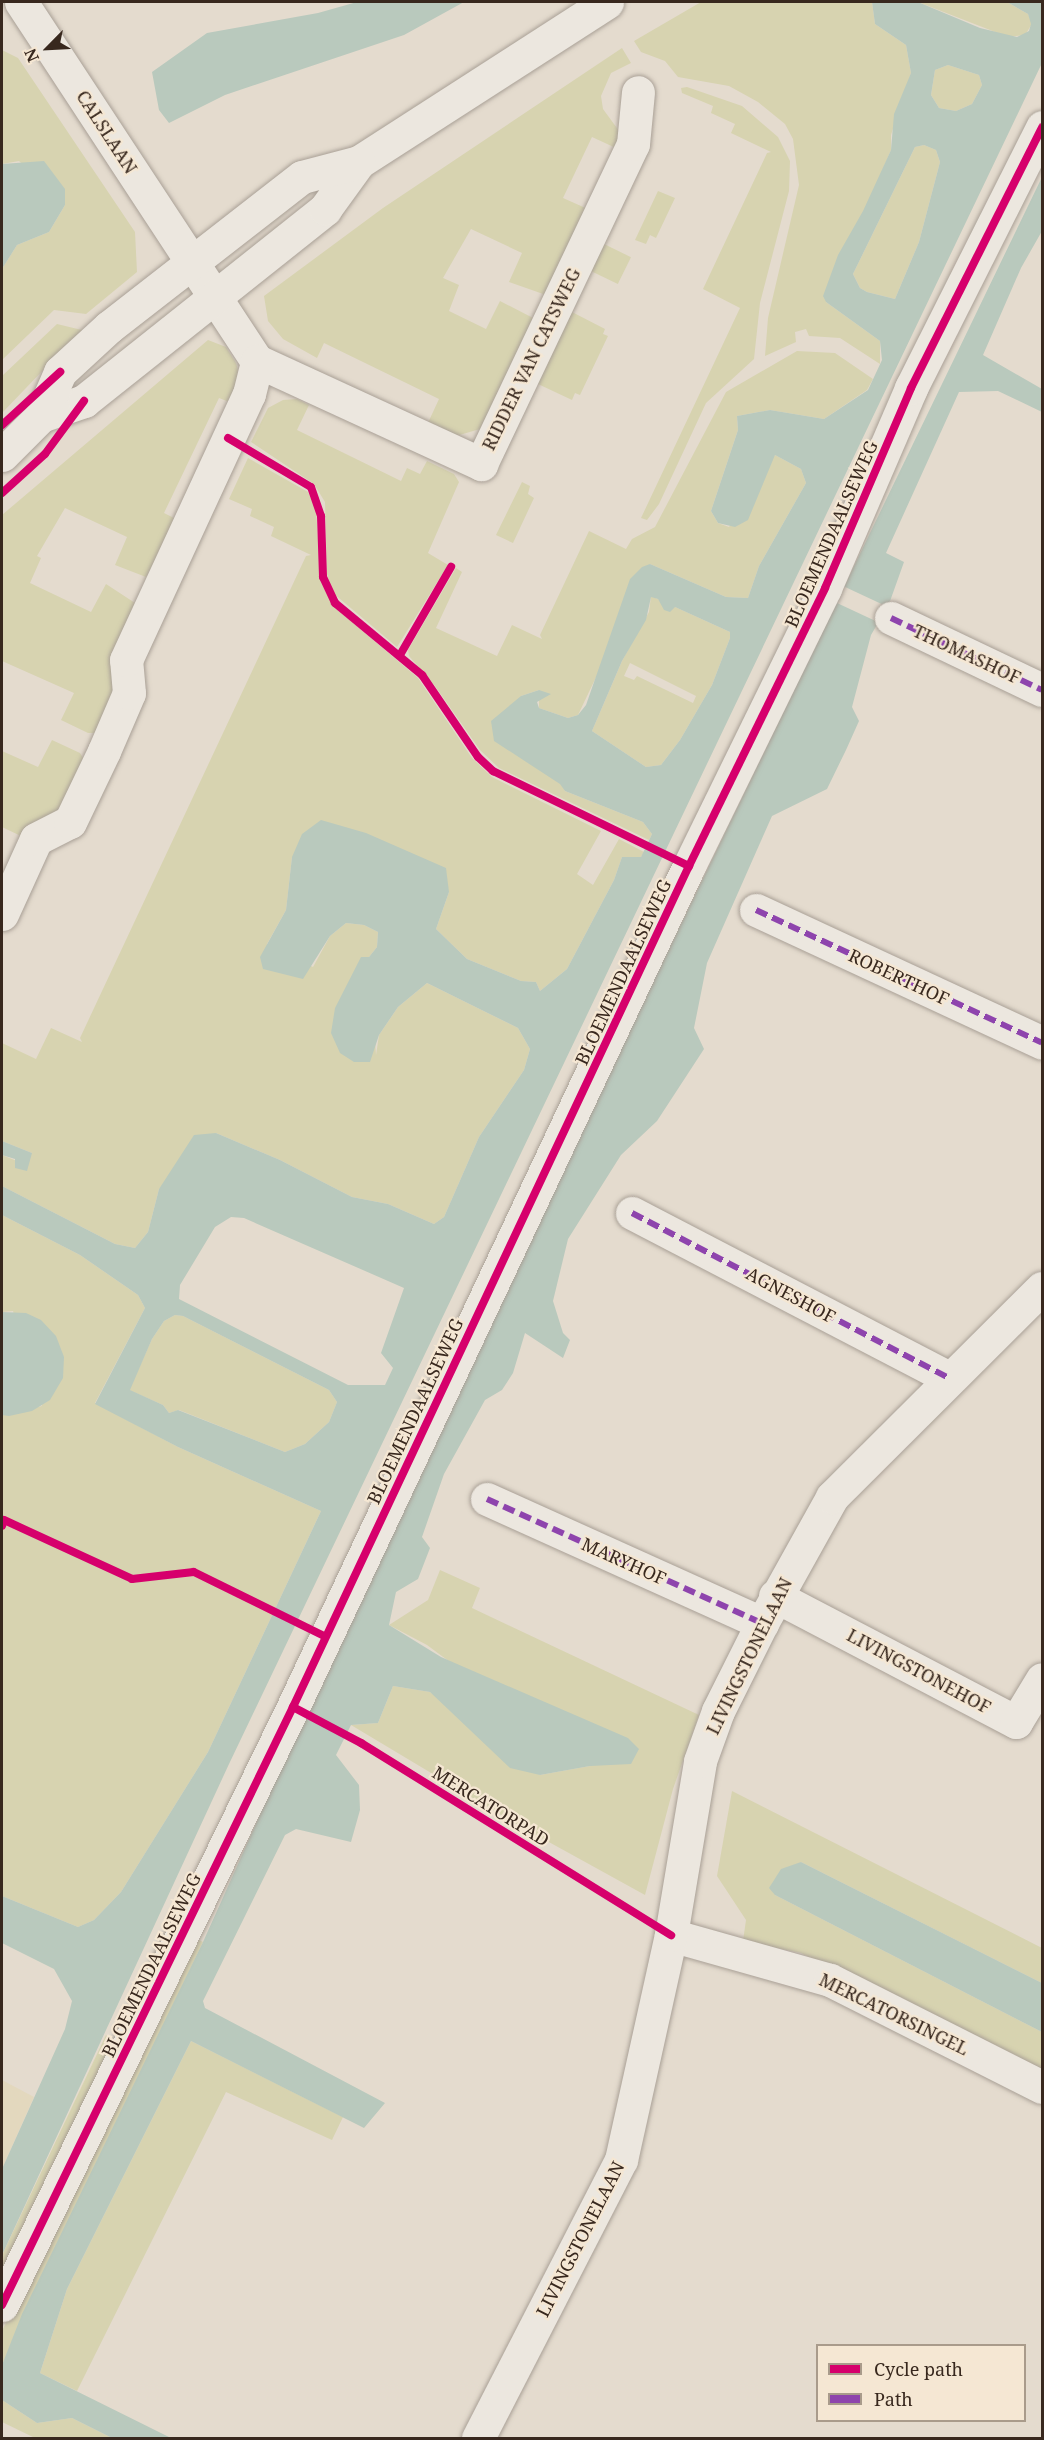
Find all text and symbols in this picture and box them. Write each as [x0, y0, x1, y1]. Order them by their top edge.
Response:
north arrow [18, 18, 78, 78]
text: N [19, 45, 44, 66]
street label: CALSLAAN [72, 86, 142, 178]
street label: RIDDER VAN CATSWEG [477, 264, 585, 454]
street label: BLOEMENDAALSEWEG [780, 437, 882, 631]
street label: THOMASHOF [910, 620, 1024, 688]
street label: BLOEMENDAALSEWEG [570, 876, 676, 1068]
street label: ROBERTHOF [845, 944, 953, 1010]
street label: AGNESHOF [743, 1262, 839, 1328]
street label: BLOEMENDAALSEWEG [362, 1315, 468, 1507]
street label: MARYHOF [578, 1533, 670, 1589]
street label: LIVINGSTONELAAN [702, 1574, 796, 1738]
street label: LIVINGSTONEHOF [843, 1624, 995, 1718]
street label: MERCATORPAD [429, 1761, 553, 1851]
street label: BLOEMENDAALSEWEG [97, 1869, 205, 2061]
street label: MERCATORSINGEL [816, 1968, 972, 2060]
street label: LIVINGSTONELAAN [531, 2158, 629, 2320]
legend [816, 2344, 1026, 2422]
text: Cycle path [874, 2357, 963, 2381]
text: Path [874, 2387, 913, 2411]

